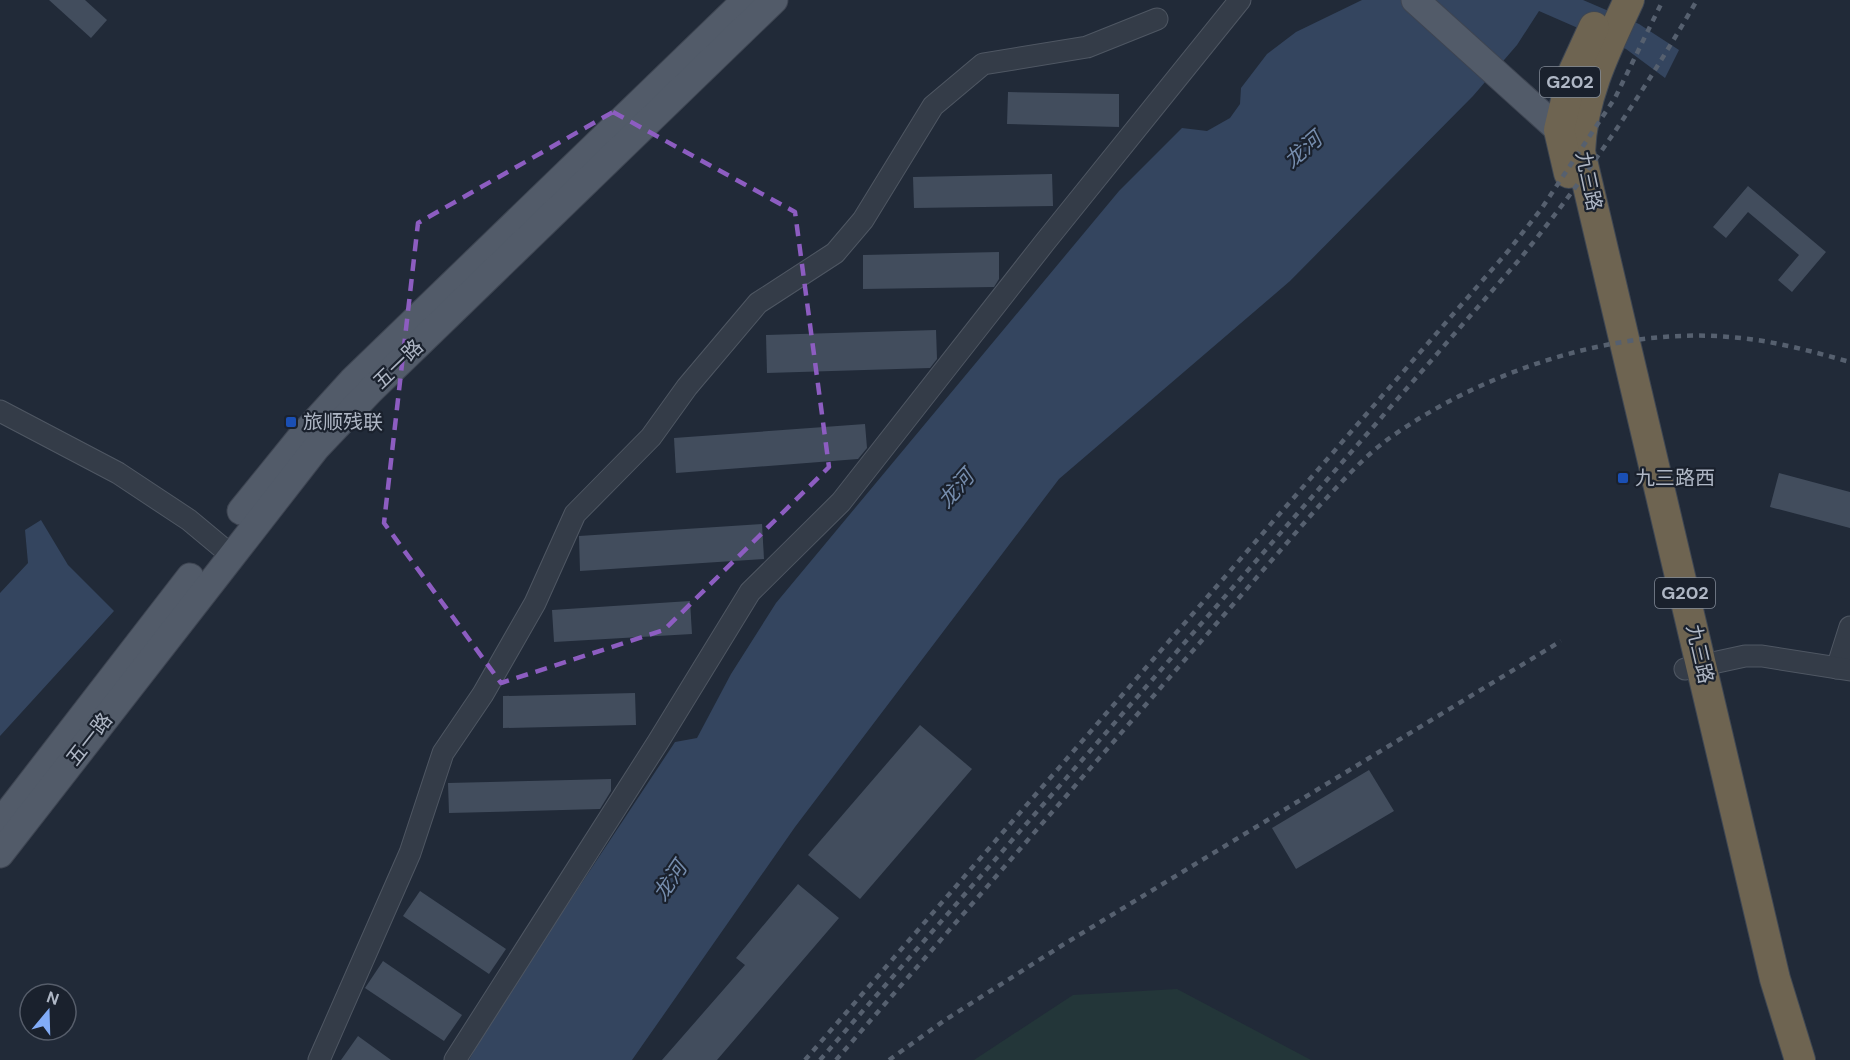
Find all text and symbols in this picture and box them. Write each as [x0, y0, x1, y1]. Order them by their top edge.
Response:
road number: G202 [1540, 67, 1600, 97]
water label: 龙河 [1278, 123, 1331, 174]
street label: 九三路 [1570, 149, 1608, 213]
street label: 五一路 [367, 334, 429, 394]
place label: 旅顺残联 [303, 409, 383, 435]
marker: 旅顺残联 [284, 415, 298, 429]
water label: 龙河 [932, 461, 983, 514]
place label: 九三路西 [1635, 465, 1715, 491]
marker: 九三路西 [1616, 471, 1630, 485]
road number: G202 [1655, 578, 1715, 608]
street label: 九三路 [1681, 622, 1719, 686]
street label: 五一路 [60, 707, 118, 771]
water label: 龙河 [647, 852, 696, 906]
north arrow [18, 982, 78, 1042]
text: N [44, 986, 62, 1010]

